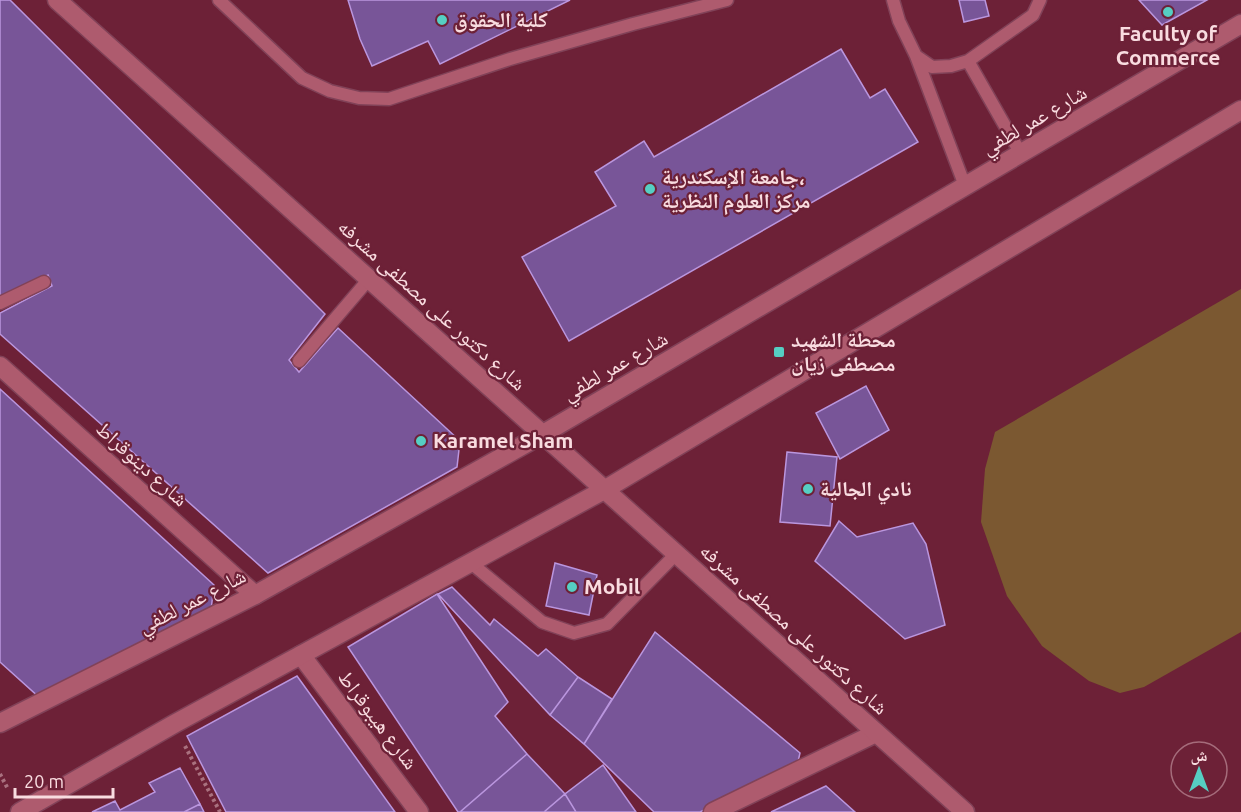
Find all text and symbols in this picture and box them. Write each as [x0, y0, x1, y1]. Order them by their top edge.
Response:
marker: Faculty of Commerce [1161, 5, 1175, 19]
place label: كلية الحقوق [454, 7, 548, 33]
marker: كلية الحقوق [435, 13, 449, 27]
place label: Faculty of Commerce [1116, 21, 1220, 69]
street label: شارع عمر لطفي [977, 79, 1093, 164]
place label: جامعة الإسكندرية، مركز العلوم النظرية [662, 164, 810, 215]
marker: جامعة الإسكندرية، مركز العلوم النظرية [643, 182, 657, 196]
street label: شارع دكتور على مصطفى مشرفه [333, 214, 531, 396]
street label: شارع عمر لطفي [558, 325, 674, 410]
place label: محطة الشهيد مصطفى زيان [791, 327, 896, 377]
marker: محطة الشهيد مصطفى زيان [772, 345, 786, 359]
street label: شارع دينوقراط [91, 416, 193, 512]
place label: Karamel Sham [433, 428, 573, 452]
marker: Karamel Sham [414, 434, 428, 448]
place label: نادي الجالية [820, 476, 912, 505]
marker: نادي الجالية [801, 482, 815, 496]
street label: شارع دكتور على مصطفى مشرفه [695, 538, 893, 720]
street label: شارع عمر لطفي [134, 563, 252, 642]
place label: Mobil [584, 574, 640, 598]
marker: Mobil [565, 580, 579, 594]
street label: شارع هيبوقراط [332, 665, 424, 775]
north arrow [1169, 740, 1229, 800]
text: ش [1191, 746, 1208, 765]
scale bar [15, 761, 112, 799]
text: 20 m [24, 771, 64, 791]

